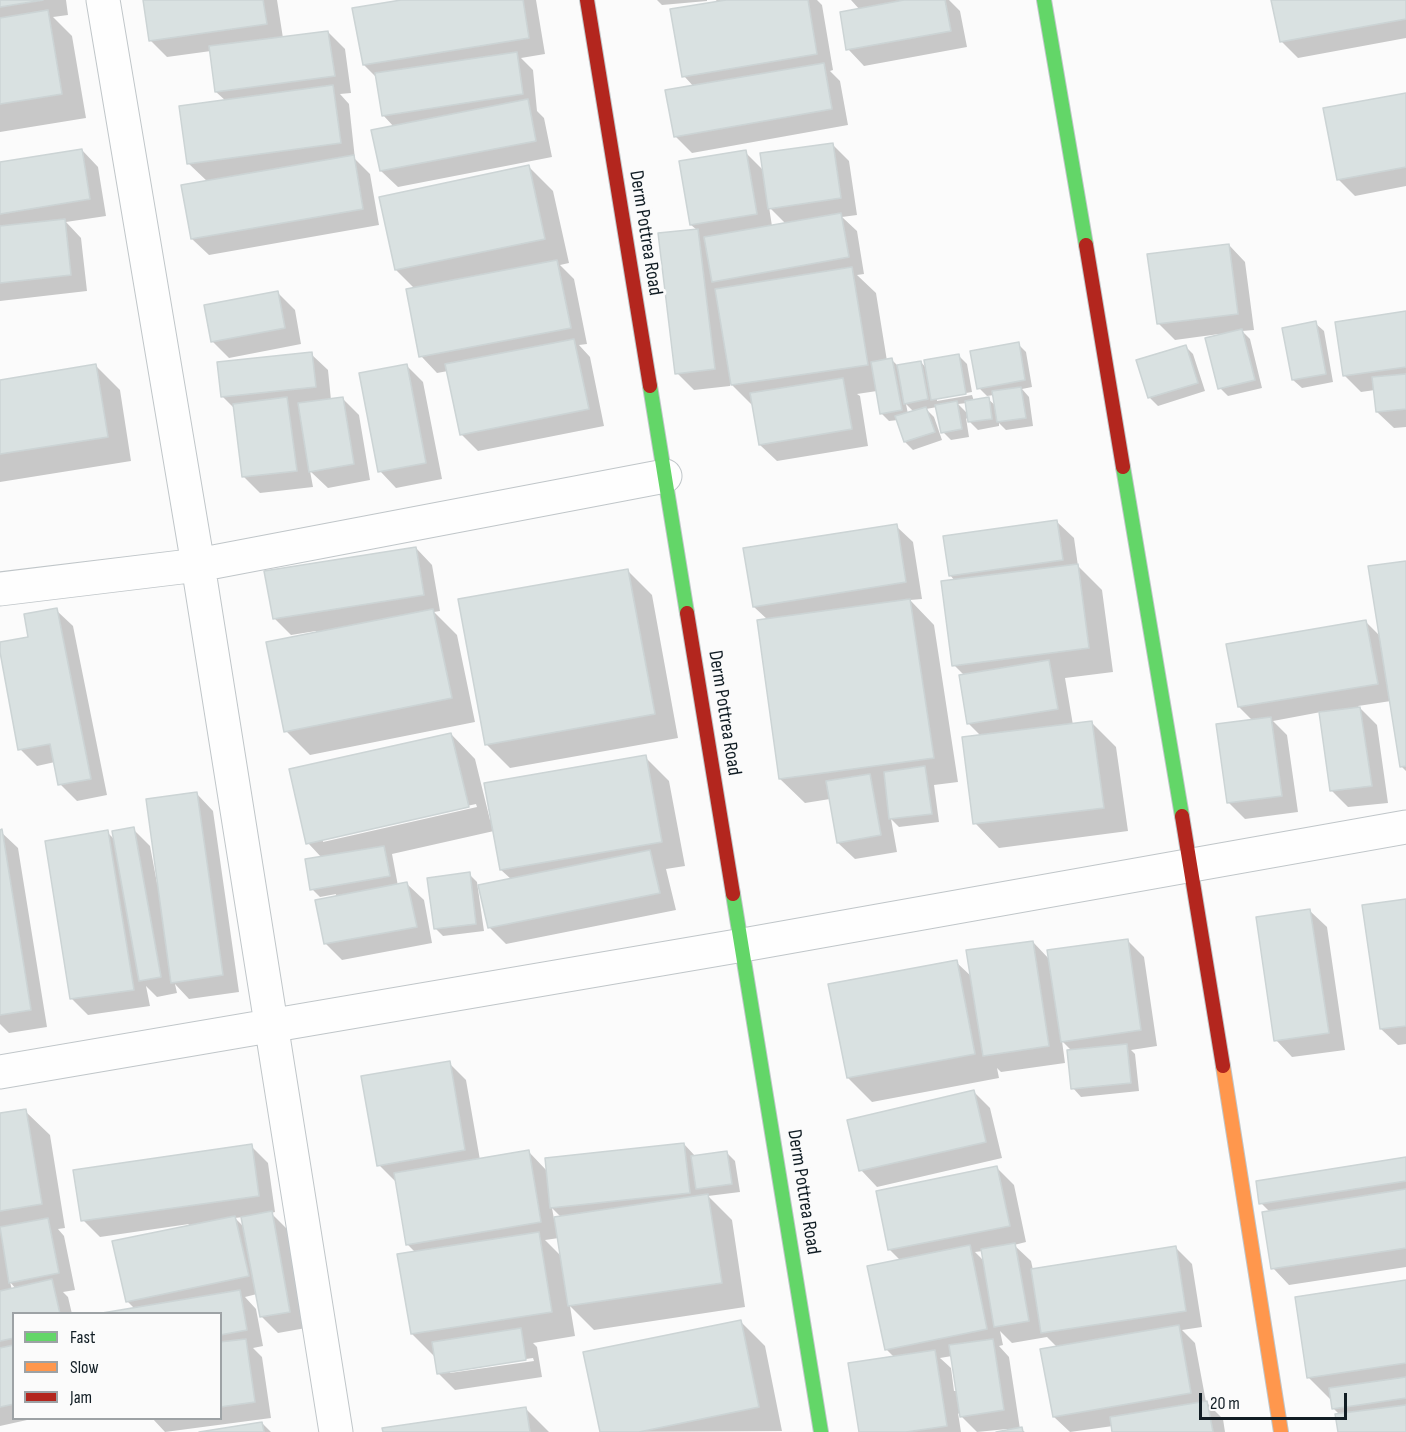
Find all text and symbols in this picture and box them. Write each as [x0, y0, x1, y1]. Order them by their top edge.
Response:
street label: Derm Pottrea Road [623, 169, 667, 297]
street label: Derm Pottrea Road [702, 649, 746, 777]
street label: Derm Pottrea Road [781, 1128, 825, 1256]
legend [12, 1312, 222, 1420]
text: Fast [70, 1327, 95, 1348]
text: Slow [70, 1357, 99, 1378]
scale bar [1202, 1381, 1350, 1419]
text: Jam [70, 1387, 92, 1408]
text: 20 m [1210, 1393, 1240, 1414]

